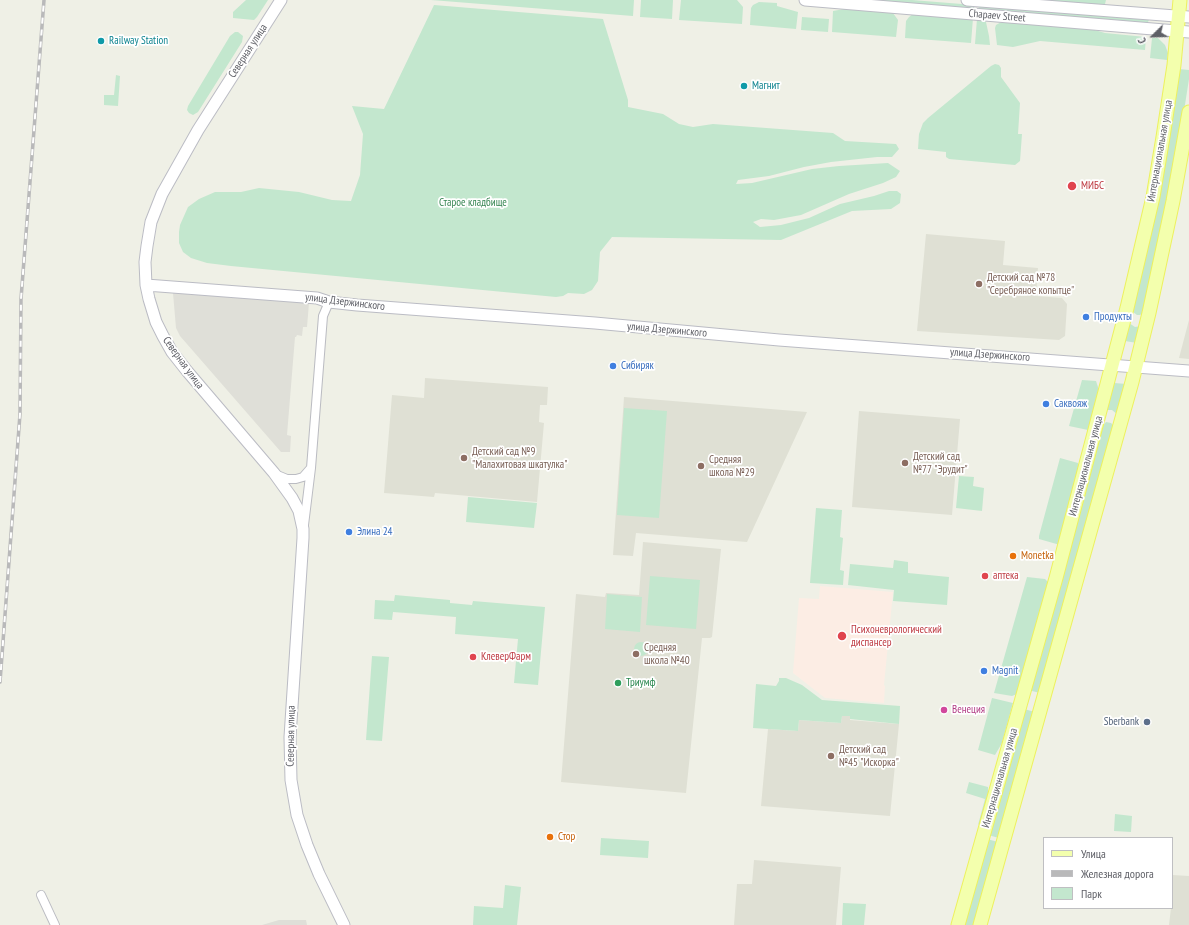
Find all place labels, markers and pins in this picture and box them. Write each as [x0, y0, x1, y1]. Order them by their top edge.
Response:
place label: Railway Station [109, 34, 168, 48]
marker: Railway Station [96, 36, 106, 46]
place label: Магнит [752, 79, 780, 93]
marker: Магнит [739, 81, 749, 91]
place label: МИБС [1081, 179, 1104, 193]
marker: МИБС [1066, 180, 1078, 192]
place label: Детский сад №78 "Серебряное копытце" [987, 271, 1074, 297]
marker: Детский сад №78 "Серебряное копытце" [974, 279, 984, 289]
place label: Продукты [1094, 310, 1132, 324]
marker: Продукты [1081, 312, 1091, 322]
place label: Сибиряк [621, 359, 654, 373]
marker: Сибиряк [608, 361, 618, 371]
place label: Саквояж [1054, 397, 1087, 411]
marker: Саквояж [1041, 399, 1051, 409]
place label: Детский сад №9 "Малахитовая шкатулка" [472, 445, 567, 471]
place label: Детский сад №77 "Эрудит" [913, 450, 968, 476]
marker: Детский сад №9 "Малахитовая шкатулка" [459, 453, 469, 463]
place label: Средняя школа №29 [709, 453, 755, 479]
marker: Детский сад №77 "Эрудит" [900, 458, 910, 468]
marker: Средняя школа №29 [696, 461, 706, 471]
place label: Элина 24 [357, 525, 393, 539]
marker: Элина 24 [344, 527, 354, 537]
place label: Monetka [1021, 549, 1054, 563]
marker: Monetka [1008, 551, 1018, 561]
place label: аптека [993, 569, 1019, 583]
marker: аптека [980, 571, 990, 581]
place label: Психоневрологический диспансер [851, 623, 942, 649]
marker: Психоневрологический диспансер [836, 630, 848, 642]
place label: Средняя школа №40 [644, 641, 690, 667]
marker: Средняя школа №40 [631, 649, 641, 659]
place label: КлеверФарм [481, 650, 531, 664]
marker: КлеверФарм [468, 652, 478, 662]
place label: Magnit [992, 664, 1018, 678]
marker: Magnit [979, 666, 989, 676]
place label: Триумф [626, 676, 655, 690]
marker: Триумф [613, 678, 623, 688]
place label: Венеция [952, 703, 985, 717]
marker: Венеция [939, 705, 949, 715]
place label: Sberbank [1104, 715, 1139, 729]
marker: Sberbank [1142, 717, 1152, 727]
place label: Детский сад №45 "Искорка" [839, 743, 899, 769]
marker: Детский сад №45 "Искорка" [826, 751, 836, 761]
place label: Стор [558, 830, 575, 844]
marker: Стор [545, 832, 555, 842]

